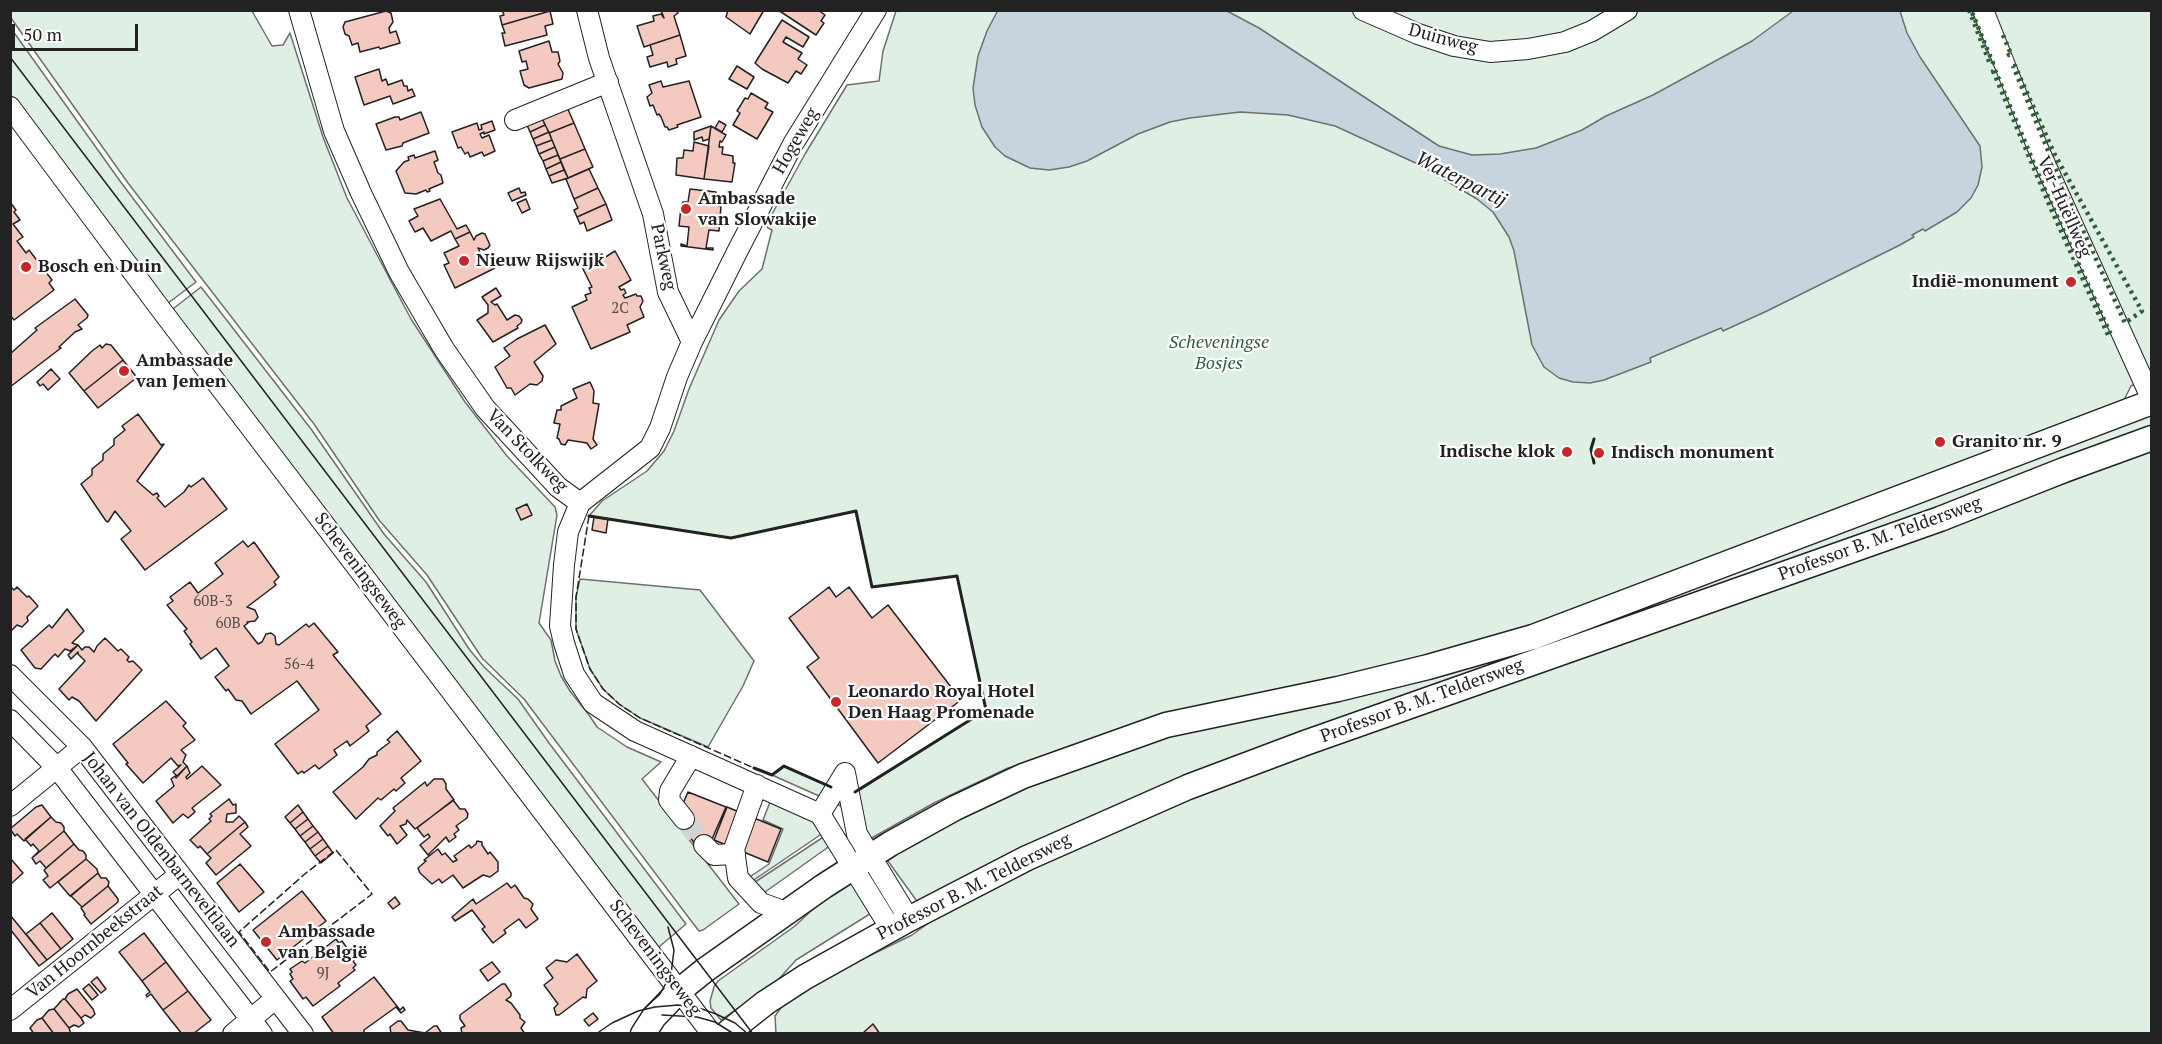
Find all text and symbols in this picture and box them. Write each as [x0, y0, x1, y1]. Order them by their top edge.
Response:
scale bar [15, 12, 141, 50]
street label: Duinweg [1406, 19, 1480, 59]
text: 50 m [23, 22, 62, 46]
street label: Hogeweg [768, 104, 824, 178]
water label: Waterpartij [1411, 147, 1511, 213]
street label: Ver-Huëllweg [2032, 153, 2096, 261]
place label: Ambassade van Slowakije [698, 188, 817, 230]
marker: Ambassade van Slowakije [679, 202, 693, 216]
street label: Parkweg [645, 222, 681, 292]
place label: Nieuw Rijswijk [476, 250, 604, 272]
marker: Nieuw Rijswijk [457, 254, 471, 268]
place label: Bosch en Duin [38, 256, 162, 278]
marker: Bosch en Duin [19, 260, 33, 274]
place label: Indië-monument [1912, 271, 2059, 293]
marker: Indië-monument [2064, 275, 2078, 289]
house number: 2C [611, 300, 629, 318]
park label: Scheveningse Bosjes [1169, 332, 1269, 374]
place label: Ambassade van Jemen [136, 350, 233, 392]
marker: Ambassade van Jemen [117, 364, 131, 378]
street label: Van Stolkweg [482, 405, 572, 497]
place label: Granito nr. 9 [1952, 431, 2062, 453]
marker: Granito nr. 9 [1933, 435, 1947, 449]
place label: Indische klok [1439, 441, 1555, 463]
place label: Indisch monument [1611, 442, 1774, 464]
marker: Indische klok [1560, 445, 1574, 459]
marker: Indisch monument [1592, 446, 1606, 460]
street label: Professor B. M. Teldersweg [1776, 492, 1984, 586]
street label: Scheveningseweg [309, 509, 411, 633]
house number: 60B-3 [193, 593, 233, 611]
house number: 60B [215, 615, 241, 633]
street label: Professor B. M. Teldersweg [1318, 654, 1526, 748]
house number: 56-4 [284, 656, 314, 674]
place label: Leonardo Royal Hotel Den Haag Promenade [848, 681, 1035, 724]
marker: Leonardo Royal Hotel Den Haag Promenade [829, 695, 843, 709]
street label: Johan van Oldenbarneveltlaan [78, 748, 244, 952]
street label: Professor B. M. Teldersweg [874, 829, 1074, 945]
street label: Van Hoornbeekstraat [23, 880, 167, 1004]
street label: Scheveningseweg [604, 896, 706, 1020]
place label: Ambassade van België [278, 921, 375, 964]
marker: Ambassade van België [259, 935, 273, 949]
house number: 9J [316, 965, 330, 983]

